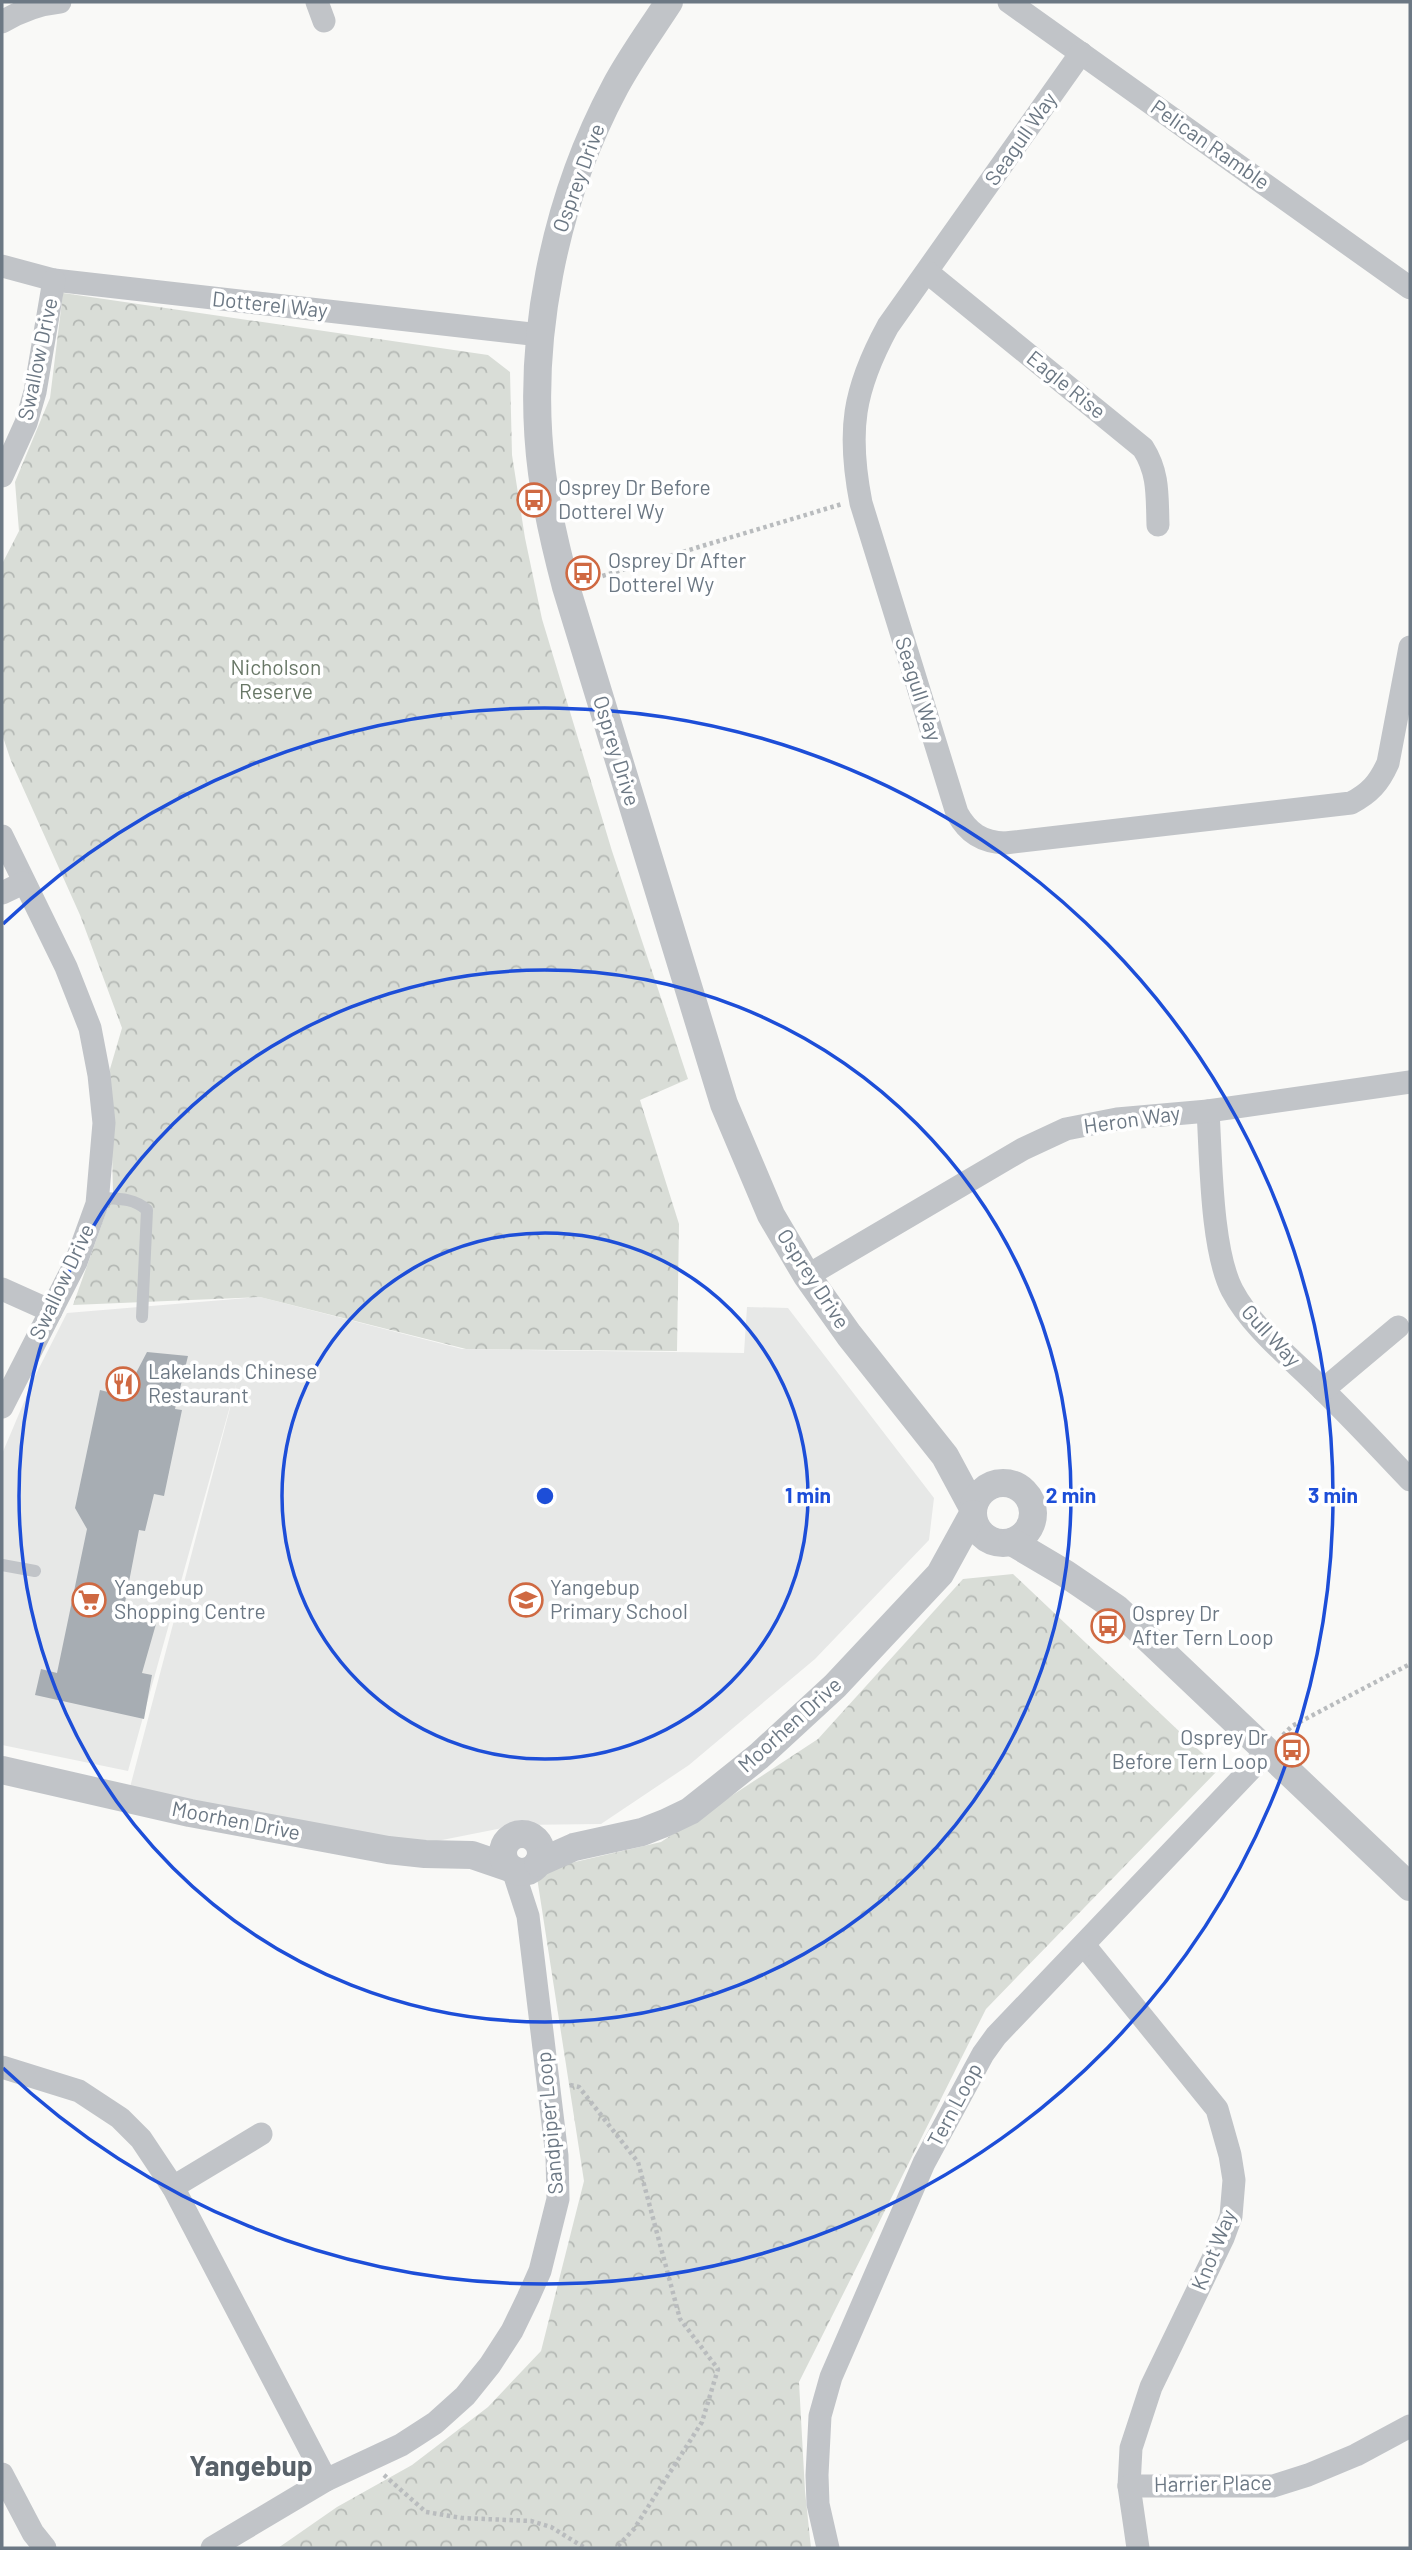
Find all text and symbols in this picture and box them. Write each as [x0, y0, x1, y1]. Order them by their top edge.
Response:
street label: Seagull Way [979, 86, 1061, 190]
street label: Pelican Ramble [1147, 94, 1275, 194]
street label: Osprey Drive [546, 120, 609, 235]
street label: Dotterel Way [211, 285, 329, 322]
street label: Swallow Drive [11, 295, 62, 422]
street label: Eagle Rise [1022, 344, 1111, 423]
place label: Osprey Dr Before Dotterel Wy [558, 474, 711, 523]
bus stop icon: Osprey Dr Before Dotterel Wy [515, 481, 553, 519]
place label: Osprey Dr After Dotterel Wy [608, 547, 746, 596]
bus stop icon: Osprey Dr After Dotterel Wy [564, 554, 602, 592]
street label: Seagull Way [891, 633, 948, 744]
park label: Nicholson Reserve [231, 654, 321, 703]
street label: Osprey Drive [589, 692, 646, 809]
street label: Heron Way [1082, 1099, 1182, 1138]
street label: Swallow Drive [23, 1220, 98, 1343]
street label: Osprey Drive [773, 1224, 856, 1333]
street label: Gull Way [1237, 1299, 1307, 1371]
place label: Lakelands Chinese Restaurant [148, 1358, 317, 1407]
restaurant icon: Lakelands Chinese Restaurant [104, 1365, 142, 1403]
text: 1 min [785, 1482, 831, 1507]
text: 2 min [1046, 1482, 1096, 1507]
text: 3 min [1308, 1482, 1358, 1507]
centre of rings [533, 1484, 557, 1508]
place label: Yangebup Shopping Centre [114, 1574, 266, 1623]
place label: Yangebup Primary School [550, 1574, 688, 1623]
supermarket icon: Yangebup Shopping Centre [70, 1581, 108, 1619]
school or university icon: Yangebup Primary School [507, 1581, 545, 1619]
place label: Osprey Dr After Tern Loop [1132, 1600, 1274, 1649]
bus stop icon: Osprey Dr After Tern Loop [1089, 1607, 1127, 1645]
street label: Moorhen Drive [732, 1671, 846, 1777]
place label: Osprey Dr Before Tern Loop [1112, 1724, 1268, 1773]
bus stop icon: Osprey Dr Before Tern Loop [1273, 1731, 1311, 1769]
street label: Moorhen Drive [170, 1795, 303, 1844]
street label: Sandpiper Loop [530, 2051, 567, 2196]
street label: Tern Loop [921, 2058, 986, 2150]
street label: Knot Way [1185, 2205, 1240, 2293]
district label: Yangebup [189, 2448, 313, 2482]
street label: Harrier Place [1154, 2469, 1272, 2496]

